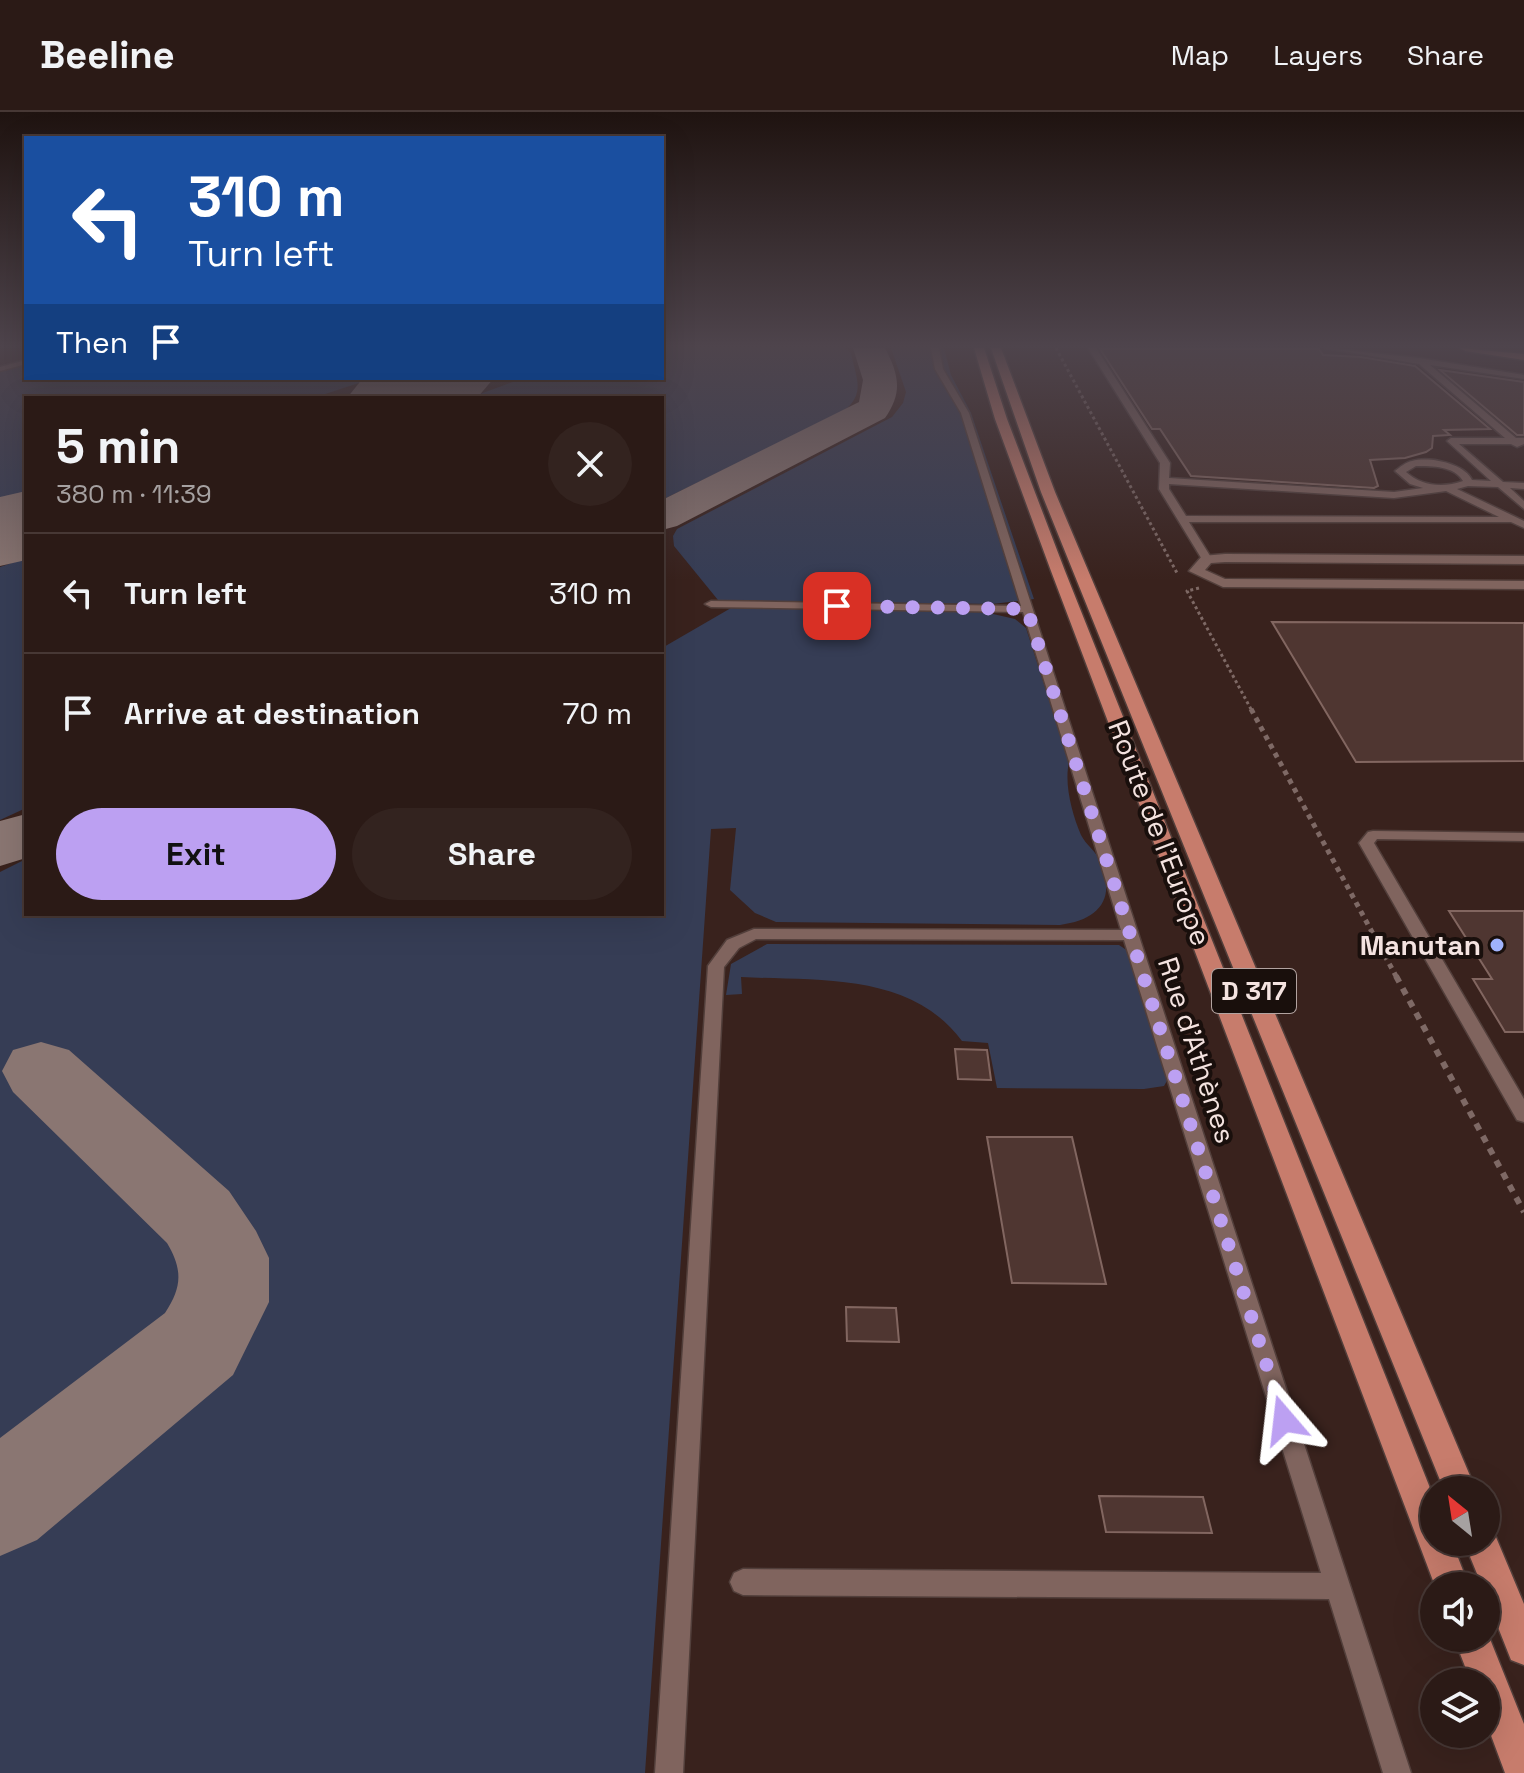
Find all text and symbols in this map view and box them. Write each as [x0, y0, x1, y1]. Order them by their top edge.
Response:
text: Beeline [40, 31, 175, 79]
text: Map [1171, 37, 1229, 73]
text: Layers [1273, 37, 1363, 73]
text: Share [1407, 37, 1484, 73]
text: 310 m [188, 161, 345, 232]
icon: left [56, 168, 160, 272]
text: Turn left [188, 231, 335, 277]
icon: arrive [144, 320, 188, 364]
text: Then [56, 323, 128, 362]
text: 5 min [56, 416, 180, 477]
button: close [548, 422, 632, 506]
text: 380 m · 11:39 [56, 477, 212, 511]
icon: left [56, 571, 100, 615]
pin [803, 572, 871, 640]
text: Turn left [124, 574, 247, 613]
text: 310 m [549, 574, 632, 613]
icon: arrive [815, 584, 859, 628]
icon: arrive [56, 691, 100, 735]
text: Arrive at destination [124, 694, 420, 733]
text: 70 m [563, 694, 632, 733]
street label: Route de l'Europe [1100, 715, 1220, 951]
button: Exit [56, 808, 336, 900]
button: Share [352, 808, 632, 900]
place label: Manutan [1360, 927, 1481, 963]
marker: Manutan [1488, 936, 1506, 954]
street label: Rue d'Athènes [1150, 952, 1244, 1148]
road number: D 317 [1212, 969, 1296, 1013]
position arrow [1242, 1378, 1326, 1462]
north arrow [1420, 1476, 1500, 1556]
map controls [1420, 1476, 1500, 1748]
button: sound [1420, 1572, 1500, 1652]
button: layers [1420, 1668, 1500, 1748]

